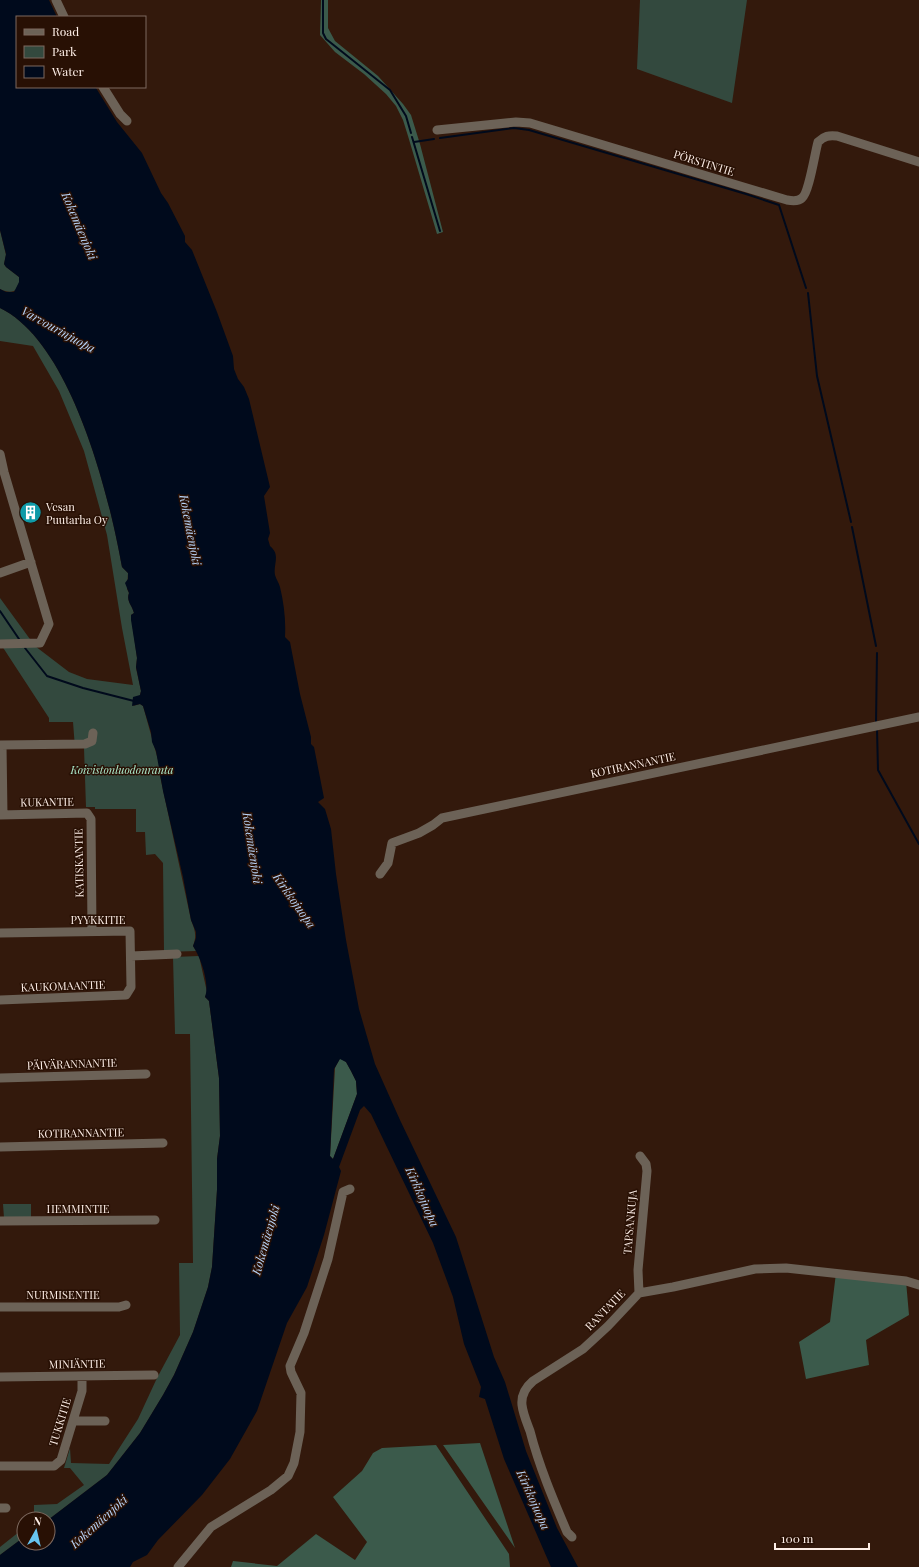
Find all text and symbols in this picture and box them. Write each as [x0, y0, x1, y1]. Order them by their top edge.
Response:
legend [16, 16, 146, 88]
text: Road [52, 23, 79, 39]
text: Park [52, 43, 77, 59]
text: Water [51, 63, 85, 79]
street label: PÖRSTINTIE [672, 146, 737, 179]
water label: Kokemäenjoki [58, 188, 102, 262]
water label: Varvourinjuopa [19, 302, 98, 356]
water label: Kokemäenjoki [176, 492, 206, 567]
place label: Vesan Puutarha Oy [45, 499, 108, 527]
building icon: Vesan Puutarha Oy [17, 500, 43, 526]
street label: KOTIRANNANTIE [589, 748, 677, 781]
park label: Koivistonluodonranta [69, 762, 174, 777]
street label: KUKANTIE [20, 794, 74, 809]
water label: Kokemäenjoki [239, 810, 267, 885]
street label: KATISKANTIE [70, 828, 87, 898]
water label: Kirkkojuopa [269, 869, 320, 931]
street label: PYYKKITIE [71, 912, 126, 927]
street label: KAUKOMAANTIE [20, 977, 106, 994]
street label: PÄIVÄRANNANTIE [27, 1054, 118, 1073]
street label: KOTIRANNANTIE [38, 1124, 125, 1141]
water label: Kirkkojuopa [402, 1163, 443, 1229]
street label: TAPSANKUJA [619, 1189, 640, 1255]
street label: HEMMINTIE [47, 1201, 110, 1216]
water label: Kokemäenjoki [247, 1203, 283, 1278]
street label: RANTATIE [581, 1286, 628, 1333]
street label: NURMISENTIE [26, 1287, 100, 1302]
street label: MINIÄNTIE [49, 1356, 106, 1371]
street label: TUKKITIE [45, 1396, 74, 1448]
water label: Kirkkojuopa [513, 1466, 554, 1532]
water label: Kokemäenjoki [65, 1491, 131, 1552]
north arrow [16, 1511, 56, 1551]
text: N [32, 1513, 42, 1529]
scale bar [775, 1525, 869, 1551]
text: 100 m [781, 1530, 814, 1546]

